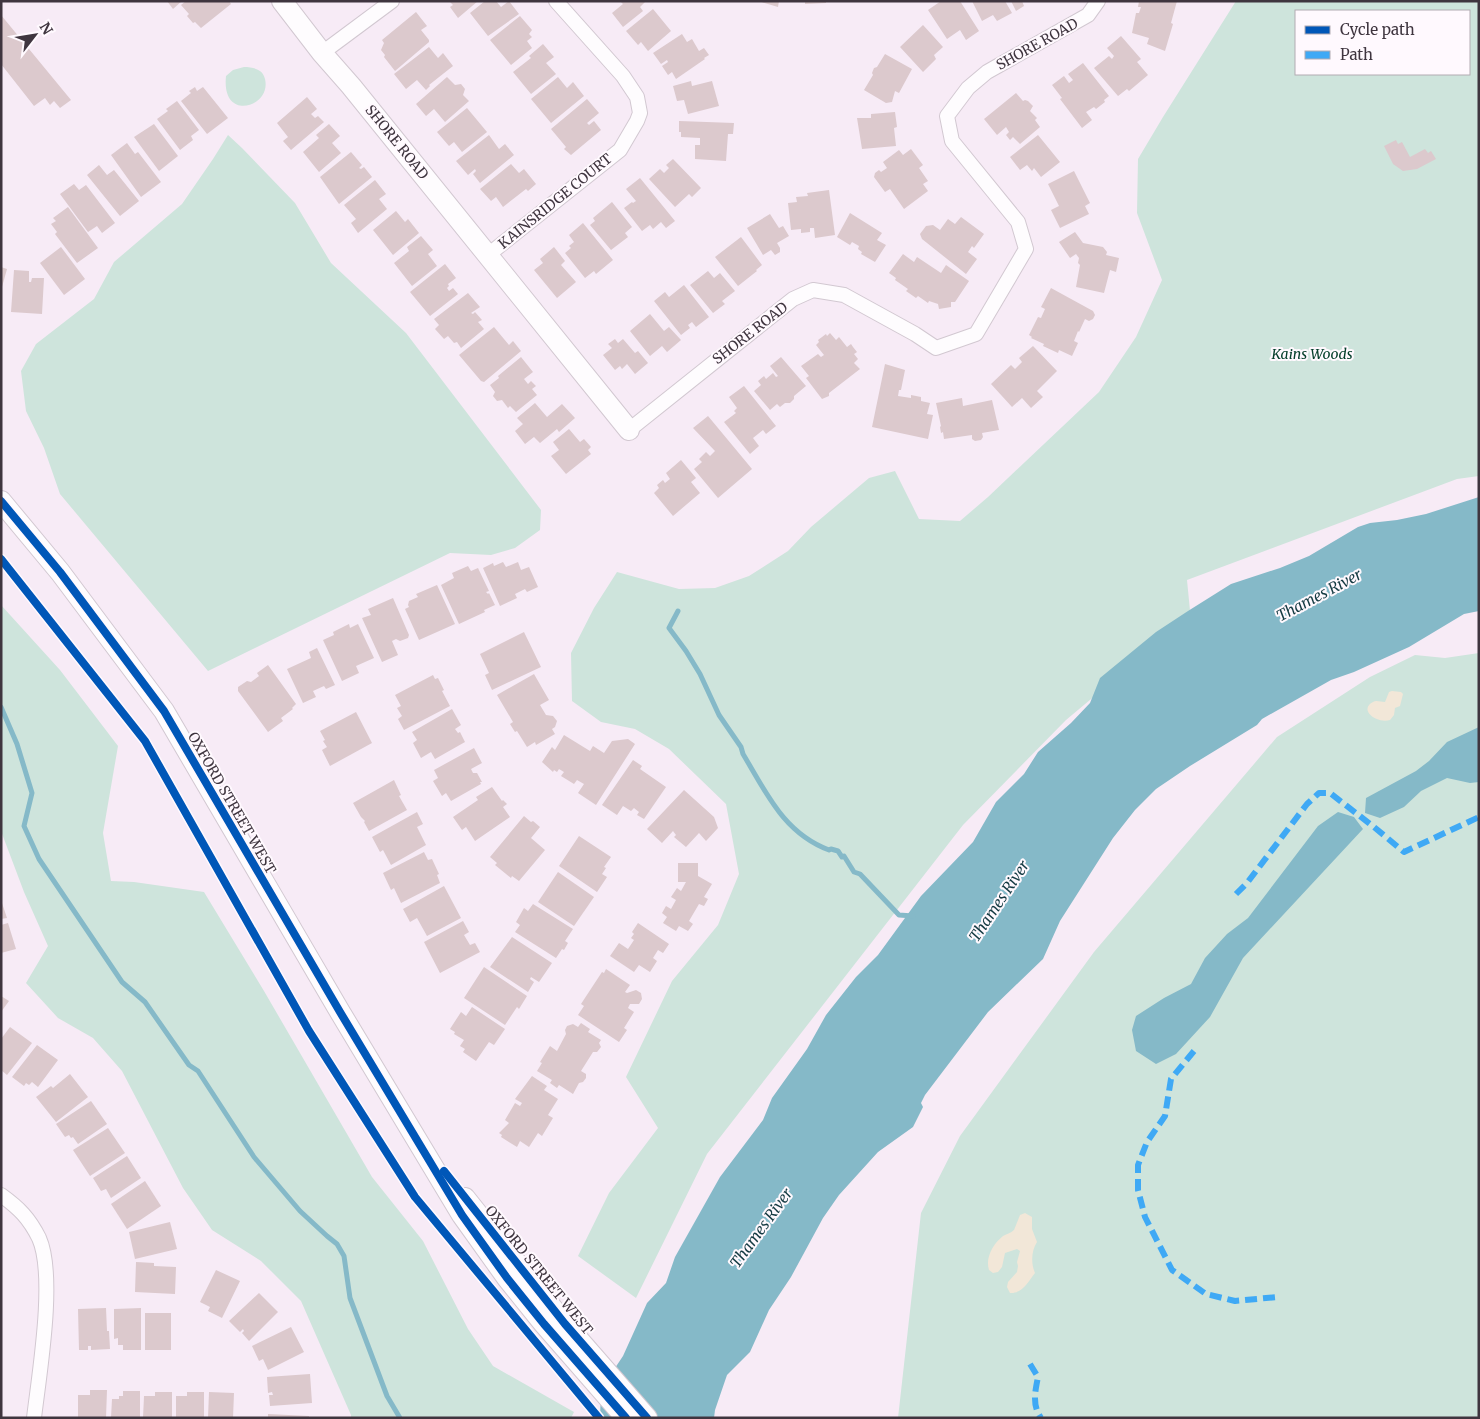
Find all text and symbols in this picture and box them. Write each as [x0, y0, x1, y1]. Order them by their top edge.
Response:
north arrow [10, 10, 60, 60]
legend [1295, 10, 1470, 75]
street label: SHORE ROAD [993, 14, 1081, 74]
text: N [36, 19, 57, 38]
text: Cycle path [1340, 20, 1415, 39]
text: Path [1340, 45, 1373, 64]
street label: SHORE ROAD [361, 101, 433, 183]
street label: KAINSRIDGE COURT [494, 149, 616, 253]
street label: SHORE ROAD [709, 298, 792, 368]
park label: Kains Woods [1270, 345, 1353, 363]
water label: Thames River [1273, 564, 1366, 625]
street label: OXFORD STREET WEST [184, 729, 280, 877]
water label: Thames River [965, 856, 1034, 945]
water label: Thames River [726, 1184, 797, 1272]
street label: OXFORD STREET WEST [481, 1202, 597, 1338]

